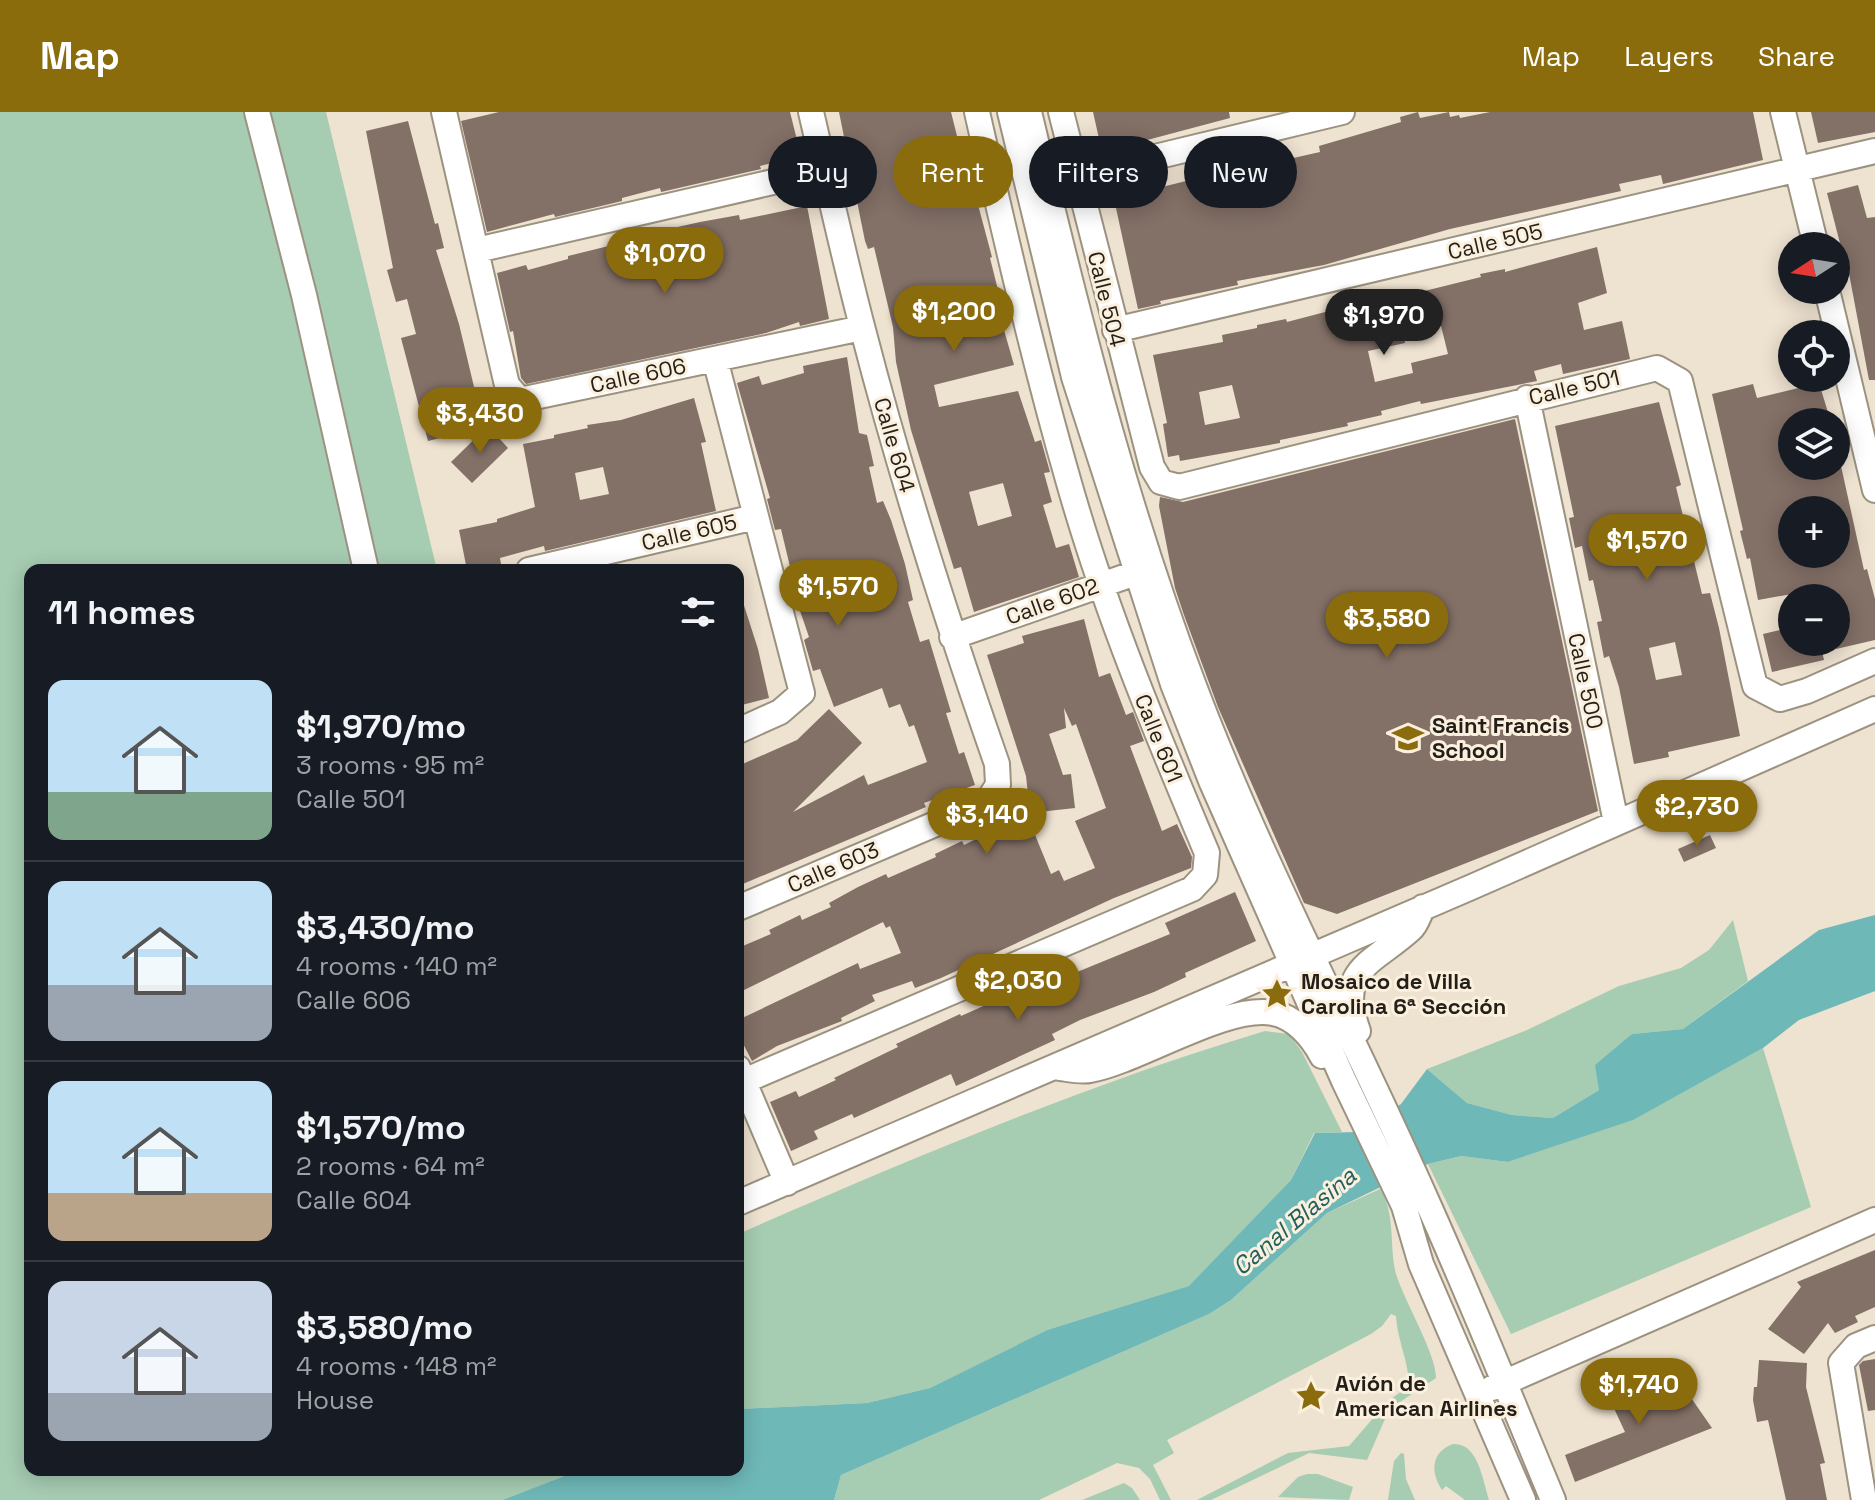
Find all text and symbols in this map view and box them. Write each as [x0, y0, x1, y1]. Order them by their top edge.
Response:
text: Map [40, 32, 120, 80]
text: Map [1522, 38, 1580, 74]
text: Layers [1624, 38, 1714, 74]
text: Share [1758, 38, 1835, 74]
chip: Buy [768, 136, 877, 208]
chip: Rent [893, 136, 1013, 208]
chip: Filters [1029, 136, 1168, 208]
chip: New [1184, 136, 1297, 208]
street label: Calle 505 [1445, 216, 1545, 266]
pin: $1,070 [600, 227, 730, 295]
north arrow [1778, 232, 1850, 304]
map controls [1778, 232, 1850, 656]
text: $1,070 [624, 236, 706, 270]
street label: Calle 504 [1082, 248, 1132, 350]
pin: $1,200 [889, 285, 1019, 353]
pin: $1,970 [1319, 289, 1449, 357]
text: $1,200 [912, 294, 996, 328]
text: $1,970 [1343, 298, 1425, 332]
button: locate [1778, 320, 1850, 392]
street label: Calle 606 [588, 351, 688, 399]
street label: Calle 501 [1526, 363, 1622, 411]
pin: $3,430 [415, 387, 545, 455]
street label: Calle 604 [868, 394, 922, 496]
text: $3,430 [436, 396, 524, 430]
button: layers [1778, 408, 1850, 480]
button: + [1778, 496, 1850, 568]
street label: Calle 605 [639, 507, 739, 557]
pin: $1,570 [1582, 514, 1712, 582]
text: $1,570 [1606, 523, 1688, 557]
pin: $1,570 [773, 560, 903, 628]
text: $1,570 [797, 569, 879, 603]
street label: Calle 602 [1002, 571, 1102, 631]
button: − [1778, 584, 1850, 656]
icon: filters [676, 590, 720, 634]
text: 11 homes [48, 591, 196, 634]
pin: $3,580 [1322, 592, 1452, 660]
text: $3,580 [1343, 601, 1431, 635]
street label: Calle 500 [1562, 630, 1610, 732]
street label: Calle 601 [1129, 690, 1189, 786]
text: $1,970/mo [296, 705, 466, 748]
place label: Saint Francis School [1432, 711, 1570, 764]
icon: home [112, 712, 208, 808]
school or university icon: Saint Francis School [1391, 721, 1425, 755]
text: 3 rooms · 95 m² [296, 748, 484, 782]
pin: $2,730 [1632, 780, 1762, 848]
text: Calle 501 [296, 782, 406, 816]
pin: $3,140 [922, 788, 1052, 856]
text: $2,730 [1654, 789, 1740, 823]
text: $3,140 [946, 797, 1029, 831]
street label: Calle 603 [783, 835, 883, 899]
text: $3,430/mo [296, 906, 475, 949]
icon: home [112, 913, 208, 1009]
text: 4 rooms · 140 m² [296, 949, 497, 983]
pin: $2,030 [953, 954, 1083, 1022]
text: $2,030 [974, 963, 1062, 997]
place label: Mosaico de Villa Carolina 6ª Sección [1301, 967, 1506, 1020]
place icon: Mosaico de Villa Carolina 6ª Sección [1260, 977, 1294, 1011]
text: Calle 606 [296, 983, 411, 1017]
text: $1,570/mo [296, 1106, 466, 1149]
icon: home [112, 1113, 208, 1209]
text: 2 rooms · 64 m² [296, 1149, 485, 1183]
water label: Canal Blasina [1226, 1160, 1362, 1282]
text: Calle 604 [296, 1183, 411, 1217]
text: $3,580/mo [296, 1306, 473, 1349]
icon: home [112, 1313, 208, 1409]
text: 4 rooms · 148 m² [296, 1349, 497, 1383]
pin: $1,740 [1574, 1358, 1704, 1426]
text: $1,740 [1599, 1367, 1679, 1401]
place label: Avión de American Airlines [1335, 1369, 1517, 1422]
place icon: Avión de American Airlines [1294, 1379, 1328, 1413]
text: House [296, 1383, 374, 1417]

